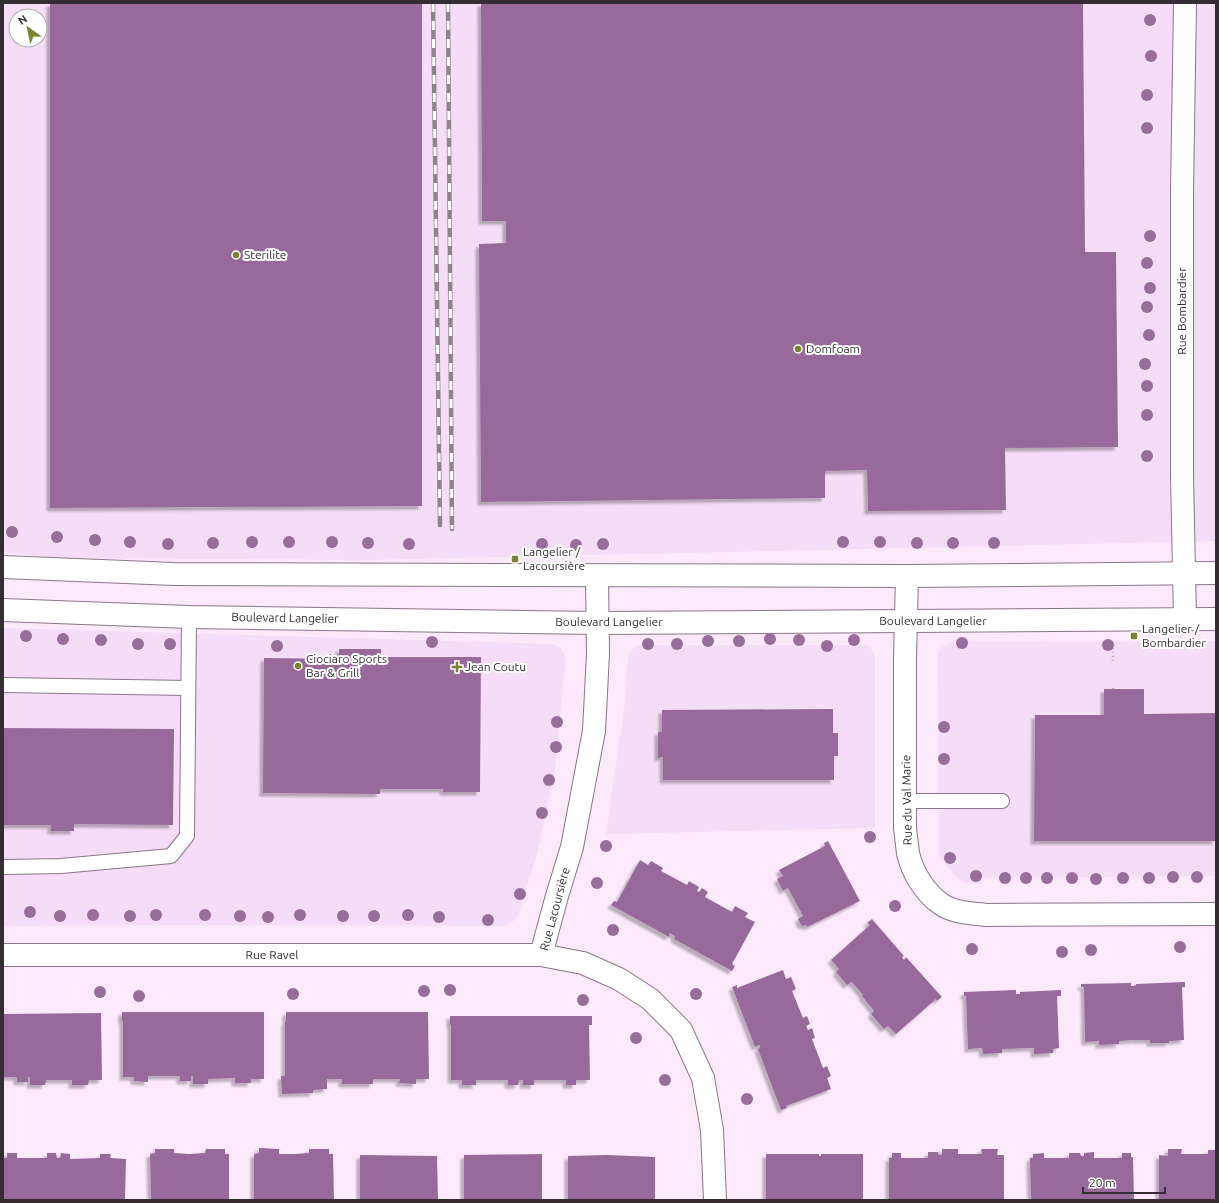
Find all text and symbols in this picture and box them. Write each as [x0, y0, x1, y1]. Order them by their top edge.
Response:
north arrow [8, 8, 48, 48]
text: N [16, 12, 29, 27]
place label: Sterilite [244, 248, 286, 261]
marker: Sterilite [231, 250, 241, 260]
street label: Rue Bombardier [1175, 267, 1188, 355]
place label: Domfoam [806, 342, 860, 355]
marker: Domfoam [793, 344, 803, 354]
place label: Langelier / Lacoursière [523, 545, 585, 572]
marker: Langelier / Lacoursière [510, 554, 520, 564]
street label: Boulevard Langelier [231, 610, 339, 625]
street label: Boulevard Langelier [879, 614, 987, 627]
street label: Boulevard Langelier [555, 615, 663, 628]
place label: Langelier / Bombardier [1142, 622, 1206, 649]
marker: Langelier / Bombardier [1129, 631, 1139, 641]
place label: Ciociaro Sports Bar & Grill [306, 652, 387, 679]
place label: Jean Coutu [465, 660, 526, 673]
marker: Ciociaro Sports Bar & Grill [293, 661, 303, 671]
marker: Jean Coutu [452, 662, 462, 672]
street label: Rue du Val Marie [899, 755, 914, 845]
street label: Rue Lacoursière [537, 866, 572, 952]
street label: Rue Ravel [246, 948, 298, 961]
scale bar [1083, 1169, 1165, 1195]
text: 20 m [1089, 1176, 1116, 1189]

